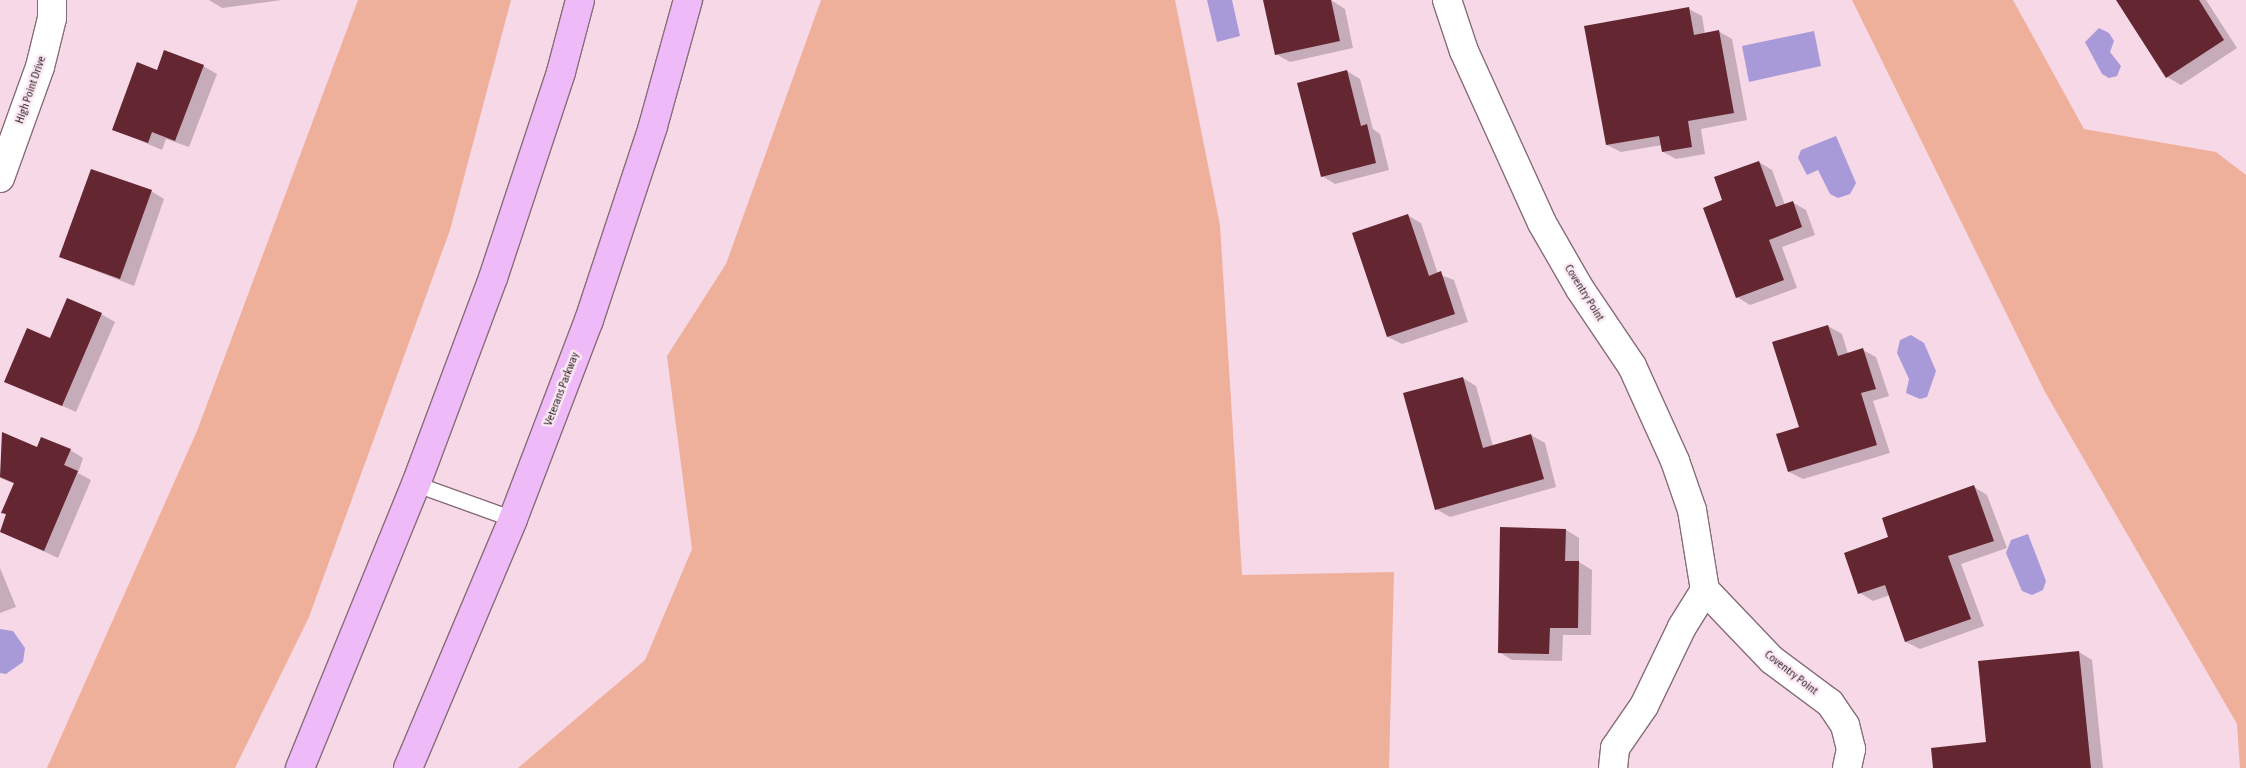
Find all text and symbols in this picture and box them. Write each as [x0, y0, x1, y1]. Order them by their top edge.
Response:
street label: High Point Drive [13, 54, 49, 126]
street label: Coventry Point [1561, 262, 1607, 324]
street label: Veterans Parkway [541, 350, 583, 428]
street label: Coventry Point [1761, 648, 1821, 698]

